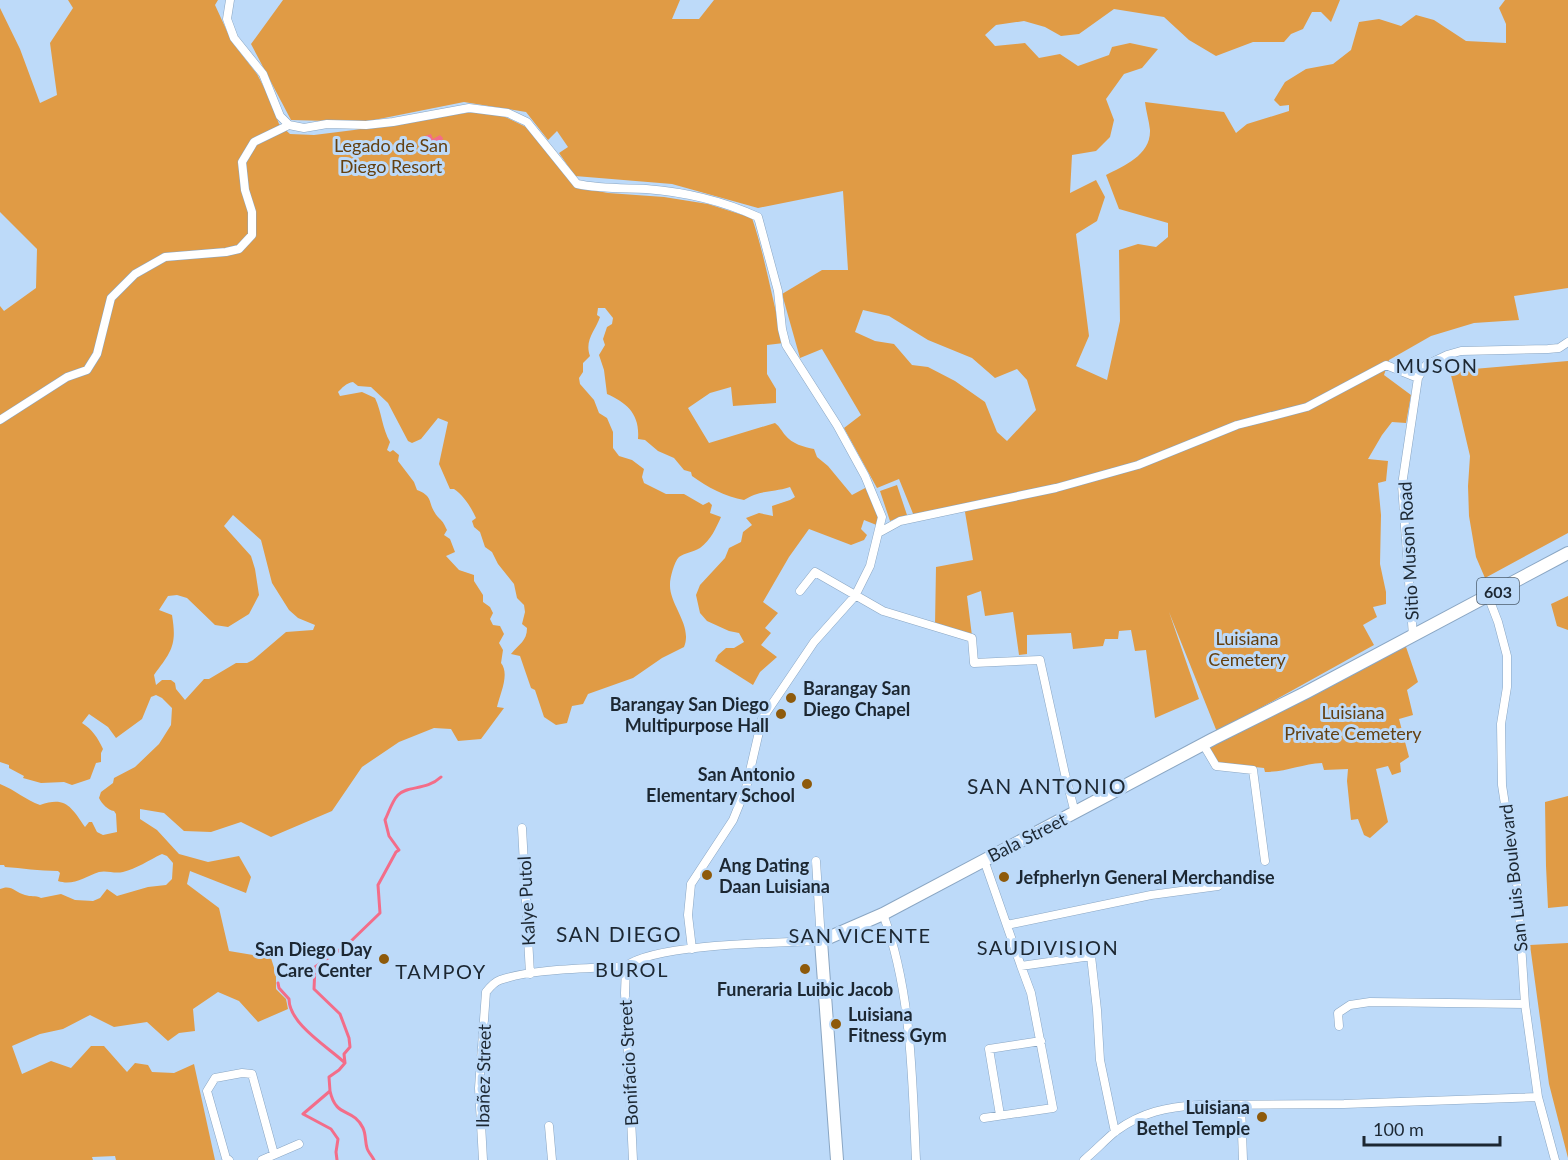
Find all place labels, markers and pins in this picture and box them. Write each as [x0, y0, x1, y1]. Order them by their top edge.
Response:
place label: Barangay San Diego Chapel [803, 677, 911, 720]
marker: Barangay San Diego Chapel [784, 691, 798, 705]
place label: Barangay San Diego Multipurpose Hall [610, 693, 769, 736]
marker: Barangay San Diego Multipurpose Hall [774, 707, 788, 721]
place label: San Antonio Elementary School [646, 763, 795, 806]
marker: San Antonio Elementary School [800, 777, 814, 791]
place label: Ang Dating Daan Luisiana [718, 854, 830, 897]
place label: Jefpherlyn General Merchandise [1016, 866, 1275, 888]
marker: Ang Dating Daan Luisiana [700, 868, 714, 882]
marker: Jefpherlyn General Merchandise [997, 870, 1011, 884]
place label: San Diego Day Care Center [255, 938, 373, 981]
marker: San Diego Day Care Center [377, 952, 391, 966]
marker: Funeraria Luibic Jacob [798, 962, 812, 976]
place label: Funeraria Luibic Jacob [717, 978, 893, 1000]
place label: Luisiana Fitness Gym [848, 1003, 947, 1046]
marker: Luisiana Fitness Gym [829, 1017, 843, 1031]
place label: Luisiana Bethel Temple [1136, 1096, 1250, 1139]
marker: Luisiana Bethel Temple [1255, 1110, 1269, 1124]

